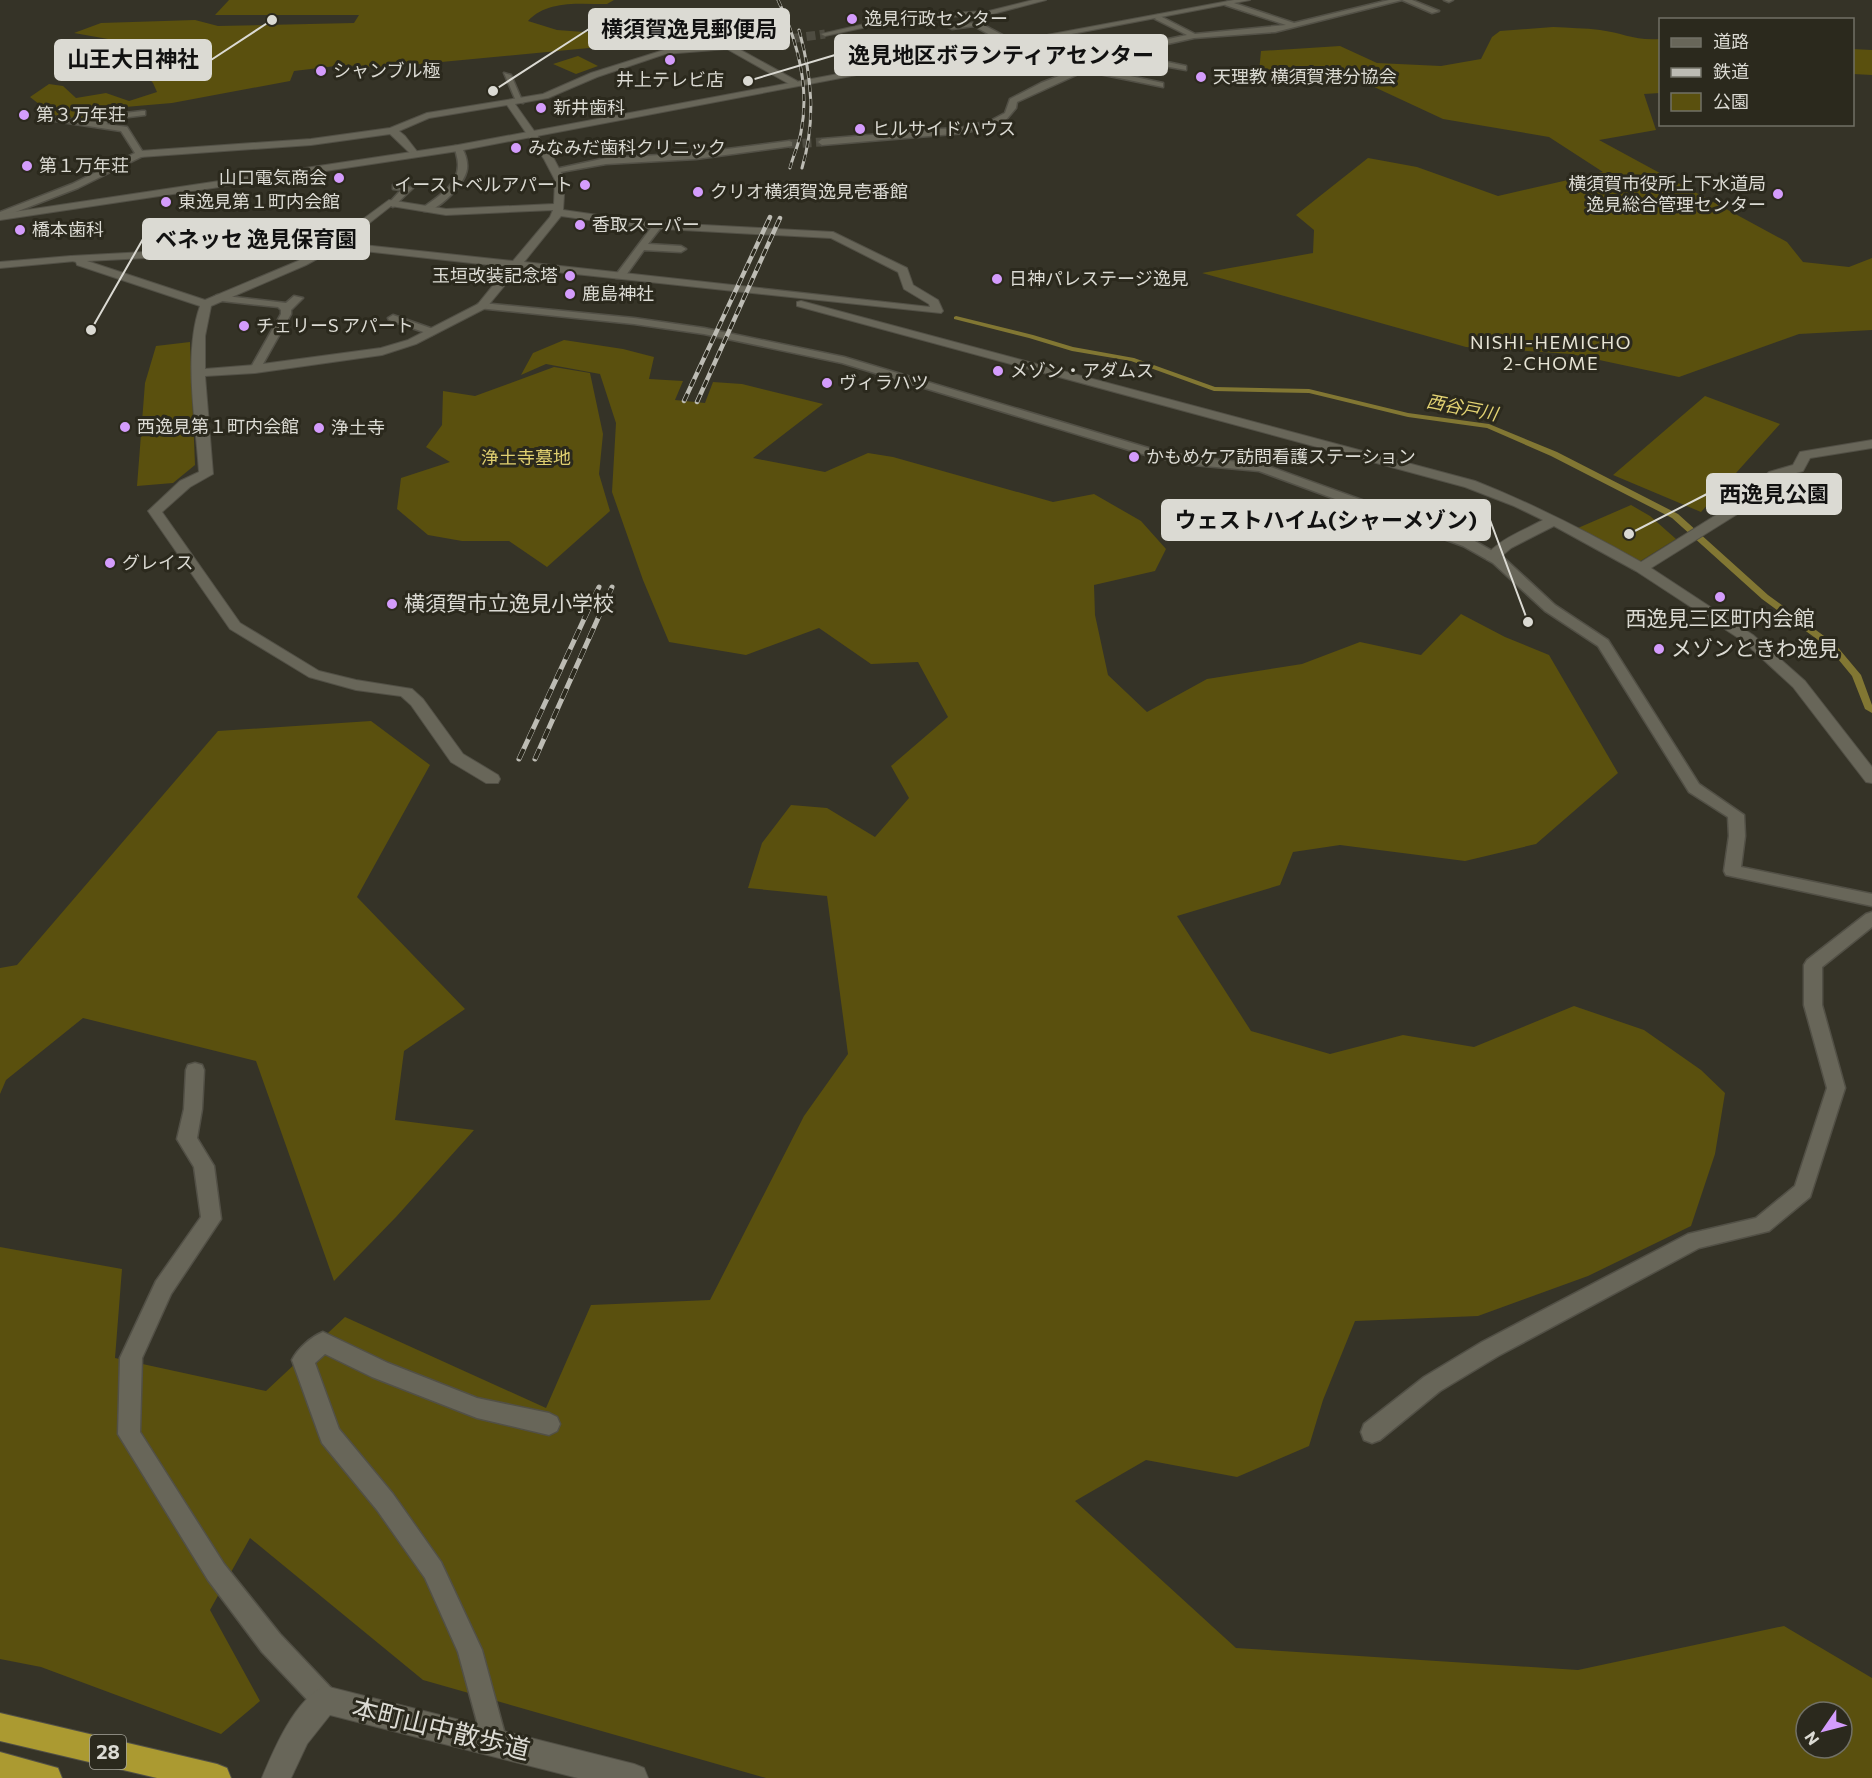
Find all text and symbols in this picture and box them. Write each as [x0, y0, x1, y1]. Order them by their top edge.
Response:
place label: 逸見行政センター [864, 7, 1008, 29]
callout: 横須賀逸見郵便局 [589, 9, 789, 49]
marker: 逸見行政センター [845, 12, 859, 26]
text: 横須賀逸見郵便局 [601, 15, 777, 42]
legend [1659, 18, 1854, 126]
text: 道路 [1713, 30, 1749, 52]
callout: 逸見地区ボランティアセンター [835, 35, 1167, 75]
callout: 山王大日神社 [55, 40, 211, 80]
text: 逸見地区ボランティアセンター [848, 41, 1154, 68]
text: 山王大日神社 [67, 45, 199, 72]
marker: 井上テレビ店 [663, 53, 677, 67]
place label: シャンブル極 [333, 59, 440, 81]
text: 鉄道 [1713, 60, 1749, 82]
marker: シャンブル極 [314, 64, 328, 78]
place label: 天理教 横須賀港分協会 [1213, 65, 1396, 87]
place label: 井上テレビ店 [616, 68, 724, 90]
marker: 天理教 横須賀港分協会 [1194, 70, 1208, 84]
text: 公園 [1713, 90, 1749, 112]
place label: 新井歯科 [553, 96, 625, 118]
marker: 新井歯科 [534, 101, 548, 115]
place label: 第３万年荘 [36, 103, 126, 125]
marker: 第３万年荘 [17, 108, 31, 122]
place label: ヒルサイドハウス [872, 117, 1016, 139]
marker: ヒルサイドハウス [853, 122, 867, 136]
place label: みなみだ歯科クリニック [528, 136, 726, 158]
marker: みなみだ歯科クリニック [509, 141, 523, 155]
place label: 第１万年荘 [39, 154, 129, 176]
marker: 第１万年荘 [20, 159, 34, 173]
place label: 山口電気商会 [219, 166, 327, 188]
marker: 山口電気商会 [332, 171, 346, 185]
place label: 横須賀市役所上下水道局 逸見総合管理センター [1568, 172, 1766, 215]
place label: イーストベルアパート [394, 173, 573, 195]
marker: イーストベルアパート [578, 178, 592, 192]
place label: クリオ横須賀逸見壱番館 [710, 180, 908, 202]
marker: クリオ横須賀逸見壱番館 [691, 185, 705, 199]
marker: 横須賀市役所上下水道局 逸見総合管理センター [1771, 187, 1785, 201]
place label: 東逸見第１町内会館 [178, 190, 340, 212]
marker: 東逸見第１町内会館 [159, 195, 173, 209]
place label: 香取スーパー [592, 213, 700, 235]
place label: 橋本歯科 [32, 218, 104, 240]
marker: 香取スーパー [573, 218, 587, 232]
callout: ベネッセ 逸見保育園 [143, 219, 369, 259]
marker: 橋本歯科 [13, 223, 27, 237]
text: ベネッセ 逸見保育園 [155, 225, 357, 252]
place label: 玉垣改装記念塔 [432, 264, 558, 286]
place label: 日神パレステージ逸見 [1009, 267, 1189, 289]
marker: 玉垣改装記念塔 [563, 269, 577, 283]
marker: 日神パレステージ逸見 [990, 272, 1004, 286]
place label: 鹿島神社 [582, 282, 654, 304]
marker: 鹿島神社 [563, 287, 577, 301]
place label: チェリーS アパート [256, 314, 414, 336]
marker: チェリーS アパート [237, 319, 251, 333]
district label: NISHI-HEMICHO 2-CHOME [1470, 331, 1632, 374]
place label: メゾン・アダムス [1010, 359, 1154, 381]
marker: メゾン・アダムス [991, 364, 1005, 378]
place label: ヴィラハツ [839, 371, 929, 393]
marker: ヴィラハツ [820, 376, 834, 390]
water label: 西谷戸川 [1425, 389, 1502, 425]
place label: 西逸見第１町内会館 [137, 415, 299, 437]
place label: 浄土寺 [331, 416, 385, 438]
marker: 西逸見第１町内会館 [118, 420, 132, 434]
marker: 浄土寺 [312, 421, 326, 435]
place label: かもめケア訪問看護ステーション [1146, 445, 1416, 467]
park label: 浄土寺墓地 [481, 446, 571, 468]
marker: かもめケア訪問看護ステーション [1127, 450, 1141, 464]
callout: 西逸見公園 [1707, 474, 1841, 514]
text: 西逸見公園 [1719, 480, 1829, 507]
callout: ウェストハイム(シャーメゾン) [1162, 500, 1490, 540]
text: ウェストハイム(シャーメゾン) [1175, 506, 1477, 533]
place label: グレイス [122, 551, 193, 573]
marker: グレイス [103, 556, 117, 570]
place label: 横須賀市立逸見小学校 [404, 590, 614, 615]
marker: 西逸見三区町内会館 [1713, 590, 1727, 604]
marker: 横須賀市立逸見小学校 [385, 597, 399, 611]
place label: 西逸見三区町内会館 [1626, 605, 1815, 630]
place label: メゾンときわ逸見 [1671, 635, 1839, 660]
marker: メゾンときわ逸見 [1652, 642, 1666, 656]
street label: 本町山中散歩道 [349, 1690, 533, 1765]
north arrow [1794, 1700, 1854, 1760]
text: N [1800, 1729, 1823, 1749]
road number: 28 [90, 1735, 126, 1769]

